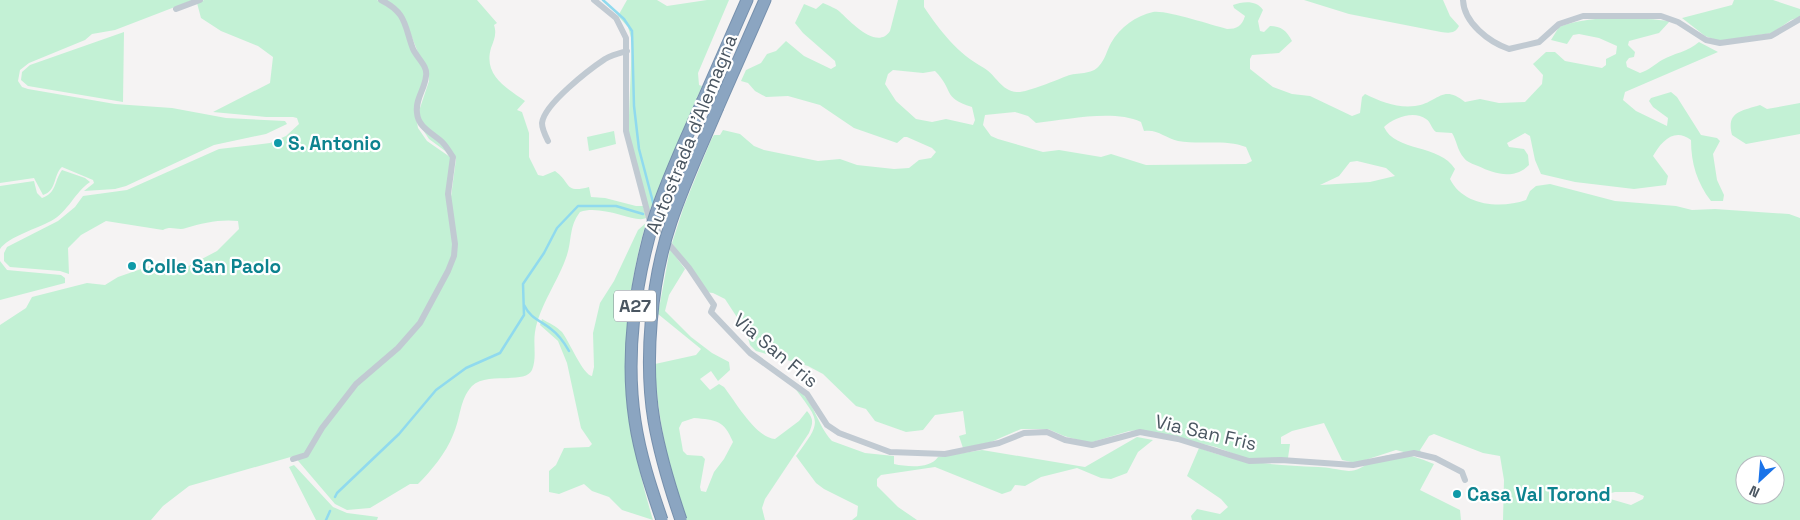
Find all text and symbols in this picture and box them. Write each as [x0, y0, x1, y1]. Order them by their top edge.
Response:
street label: Autostrada d'Alemagna [640, 31, 743, 238]
place label: S. Antonio [288, 131, 381, 156]
marker: S. Antonio [272, 137, 284, 149]
place label: Colle San Paolo [142, 254, 281, 279]
marker: Colle San Paolo [126, 260, 138, 272]
road number: A27 [614, 290, 656, 322]
street label: Via San Fris [728, 308, 823, 393]
street label: Via San Fris [1153, 409, 1259, 456]
north arrow [1735, 455, 1785, 505]
place label: Casa Val Torond [1467, 482, 1611, 507]
text: N [1746, 482, 1762, 502]
marker: Casa Val Torond [1451, 488, 1463, 500]

